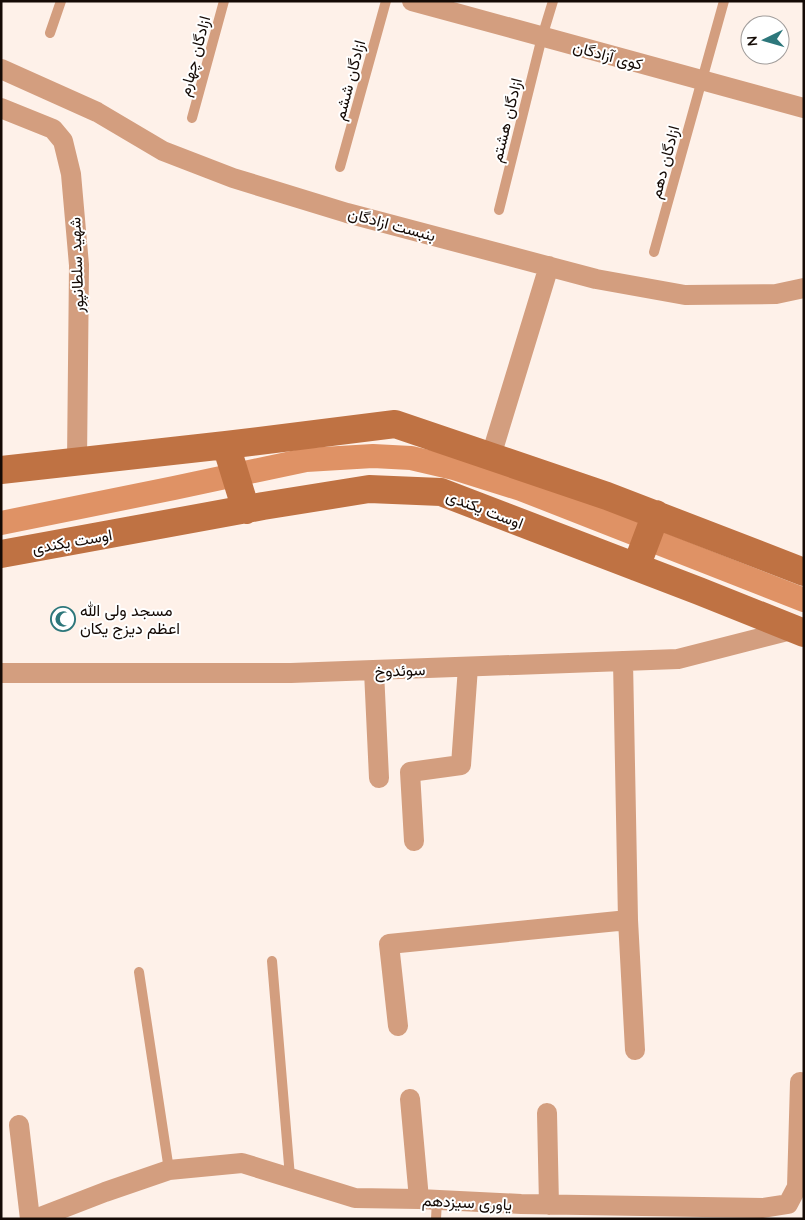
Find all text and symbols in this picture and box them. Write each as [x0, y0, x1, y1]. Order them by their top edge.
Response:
street label: ازادگان چهارم [174, 14, 216, 99]
north arrow [740, 15, 790, 65]
text: N [743, 35, 761, 47]
street label: کوی آزادگان [571, 36, 645, 75]
street label: ازادگان ششم [329, 38, 370, 122]
street label: ازادگان هشتم [486, 76, 527, 165]
street label: ازادگان دهم [645, 123, 684, 201]
street label: بنبست ازادگان [346, 203, 438, 246]
street label: شهید سلطانپور [64, 217, 90, 314]
street label: اوست یکندی [443, 485, 526, 534]
street label: اوست یکندی [30, 524, 114, 559]
place label: مسجد ولی الله اعظم دیزج یکان [80, 600, 180, 640]
mosque icon: مسجد ولی الله اعظم دیزج یکان [50, 606, 76, 632]
street label: سوئدوخ [374, 659, 426, 683]
street label: یاوری سیزدهم [421, 1190, 513, 1215]

